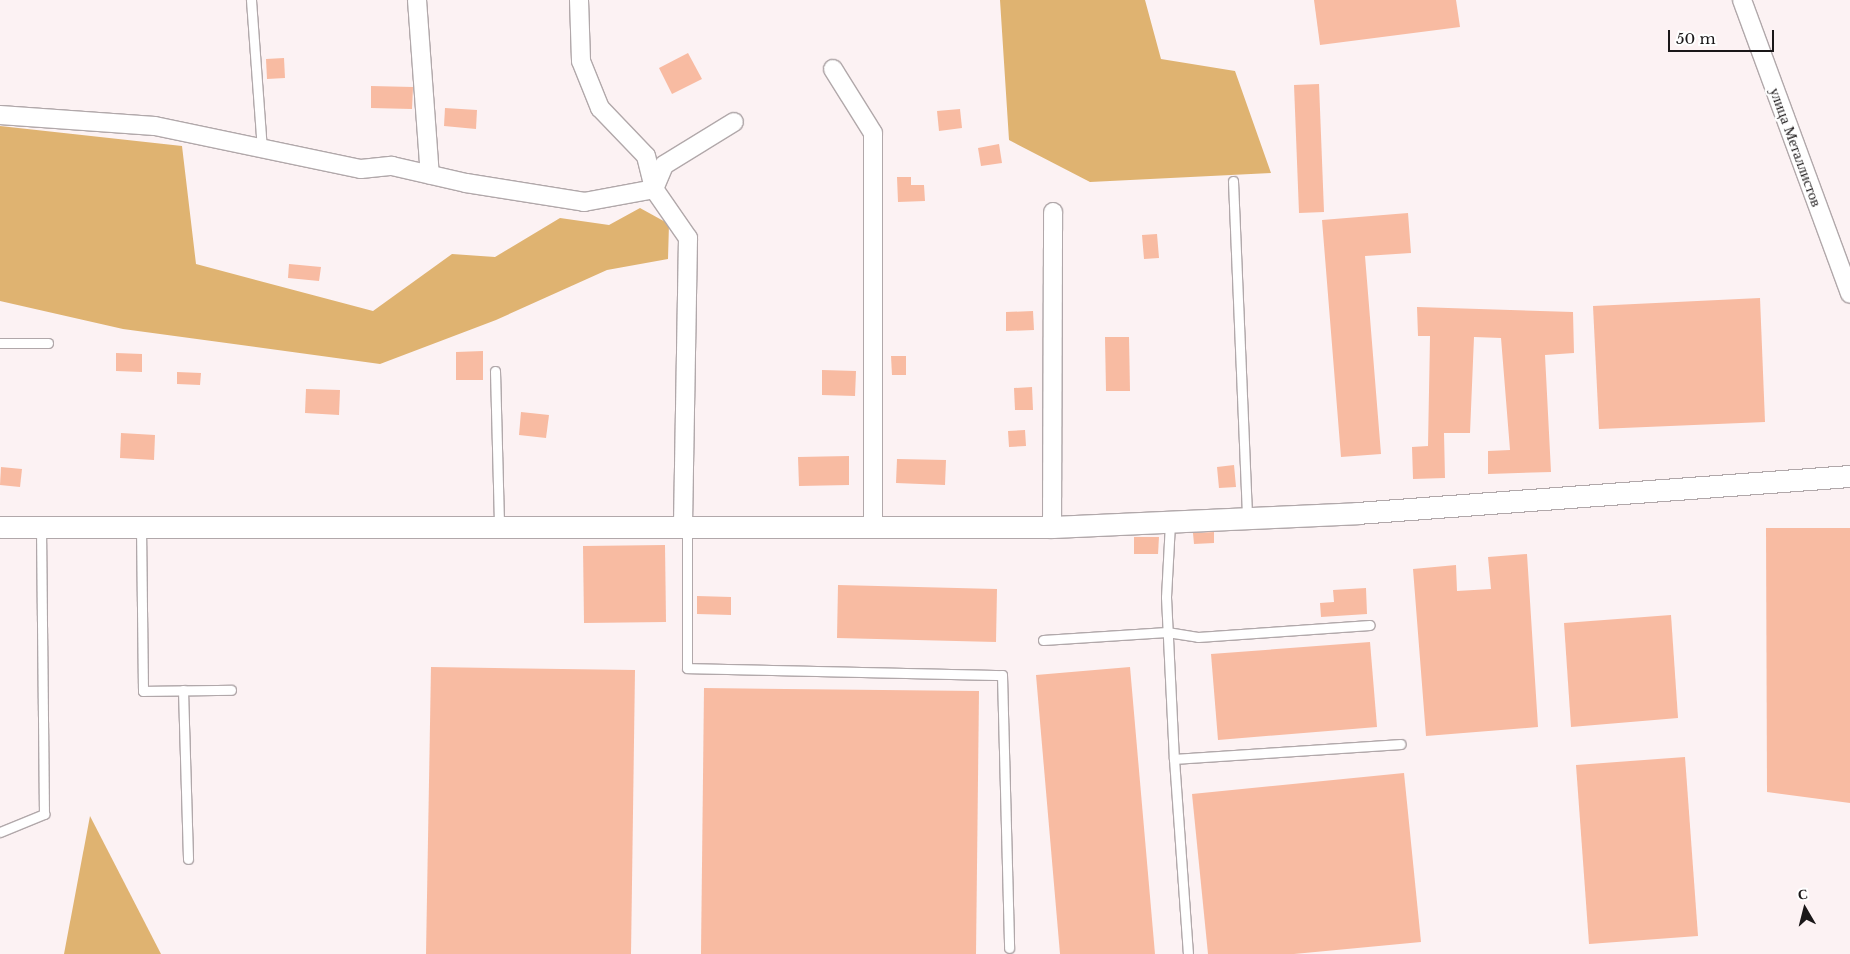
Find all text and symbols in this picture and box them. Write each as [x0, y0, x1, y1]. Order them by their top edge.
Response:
scale bar [1670, 20, 1776, 52]
text: 50 m [1676, 29, 1716, 48]
street label: улица Металлистов [1766, 85, 1826, 209]
north arrow [1780, 884, 1830, 934]
text: С [1797, 885, 1809, 904]

